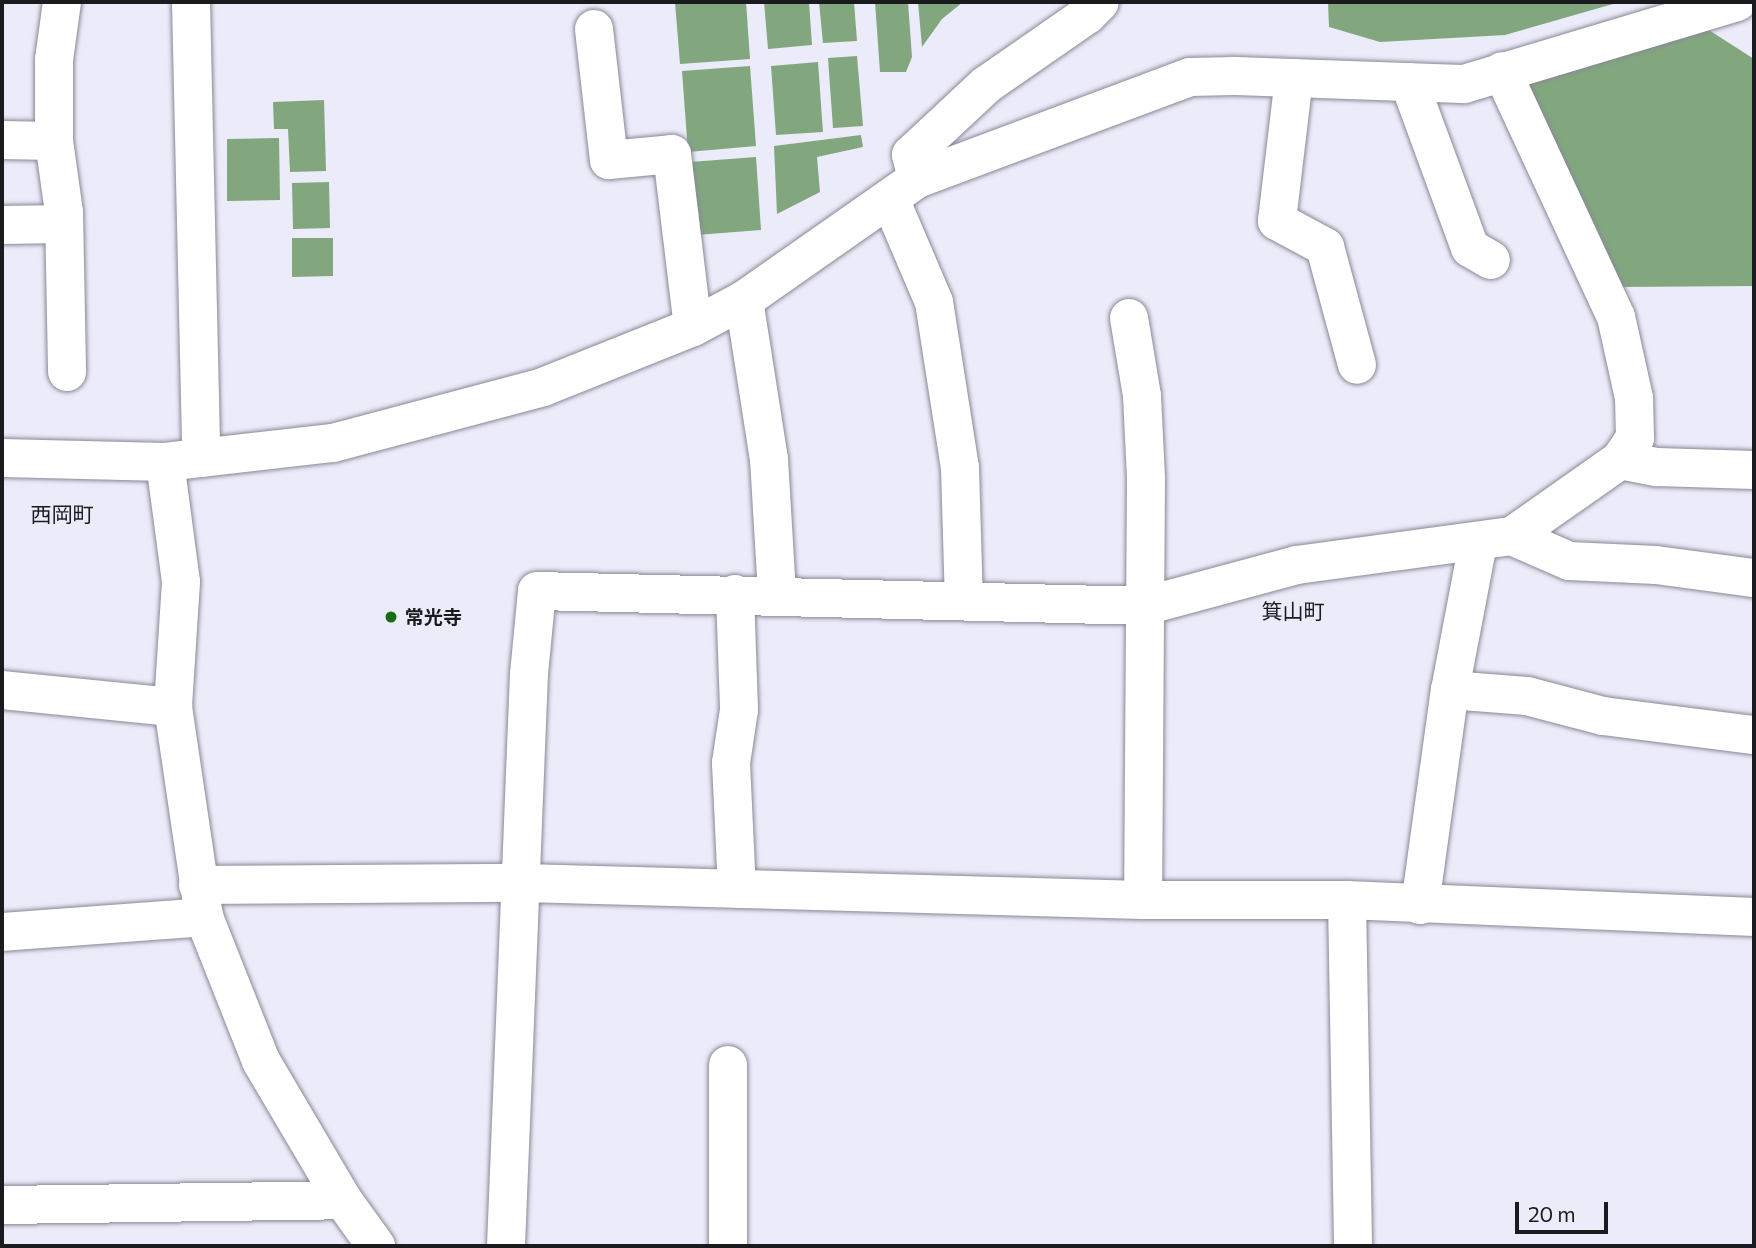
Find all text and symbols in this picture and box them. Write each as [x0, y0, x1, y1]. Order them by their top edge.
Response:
district label: 西岡町 [31, 501, 93, 527]
district label: 箕山町 [1262, 598, 1324, 624]
place label: 常光寺 [405, 606, 462, 628]
marker: 常光寺 [383, 609, 399, 625]
scale bar [1518, 1188, 1611, 1232]
text: 20 m [1528, 1201, 1576, 1226]

